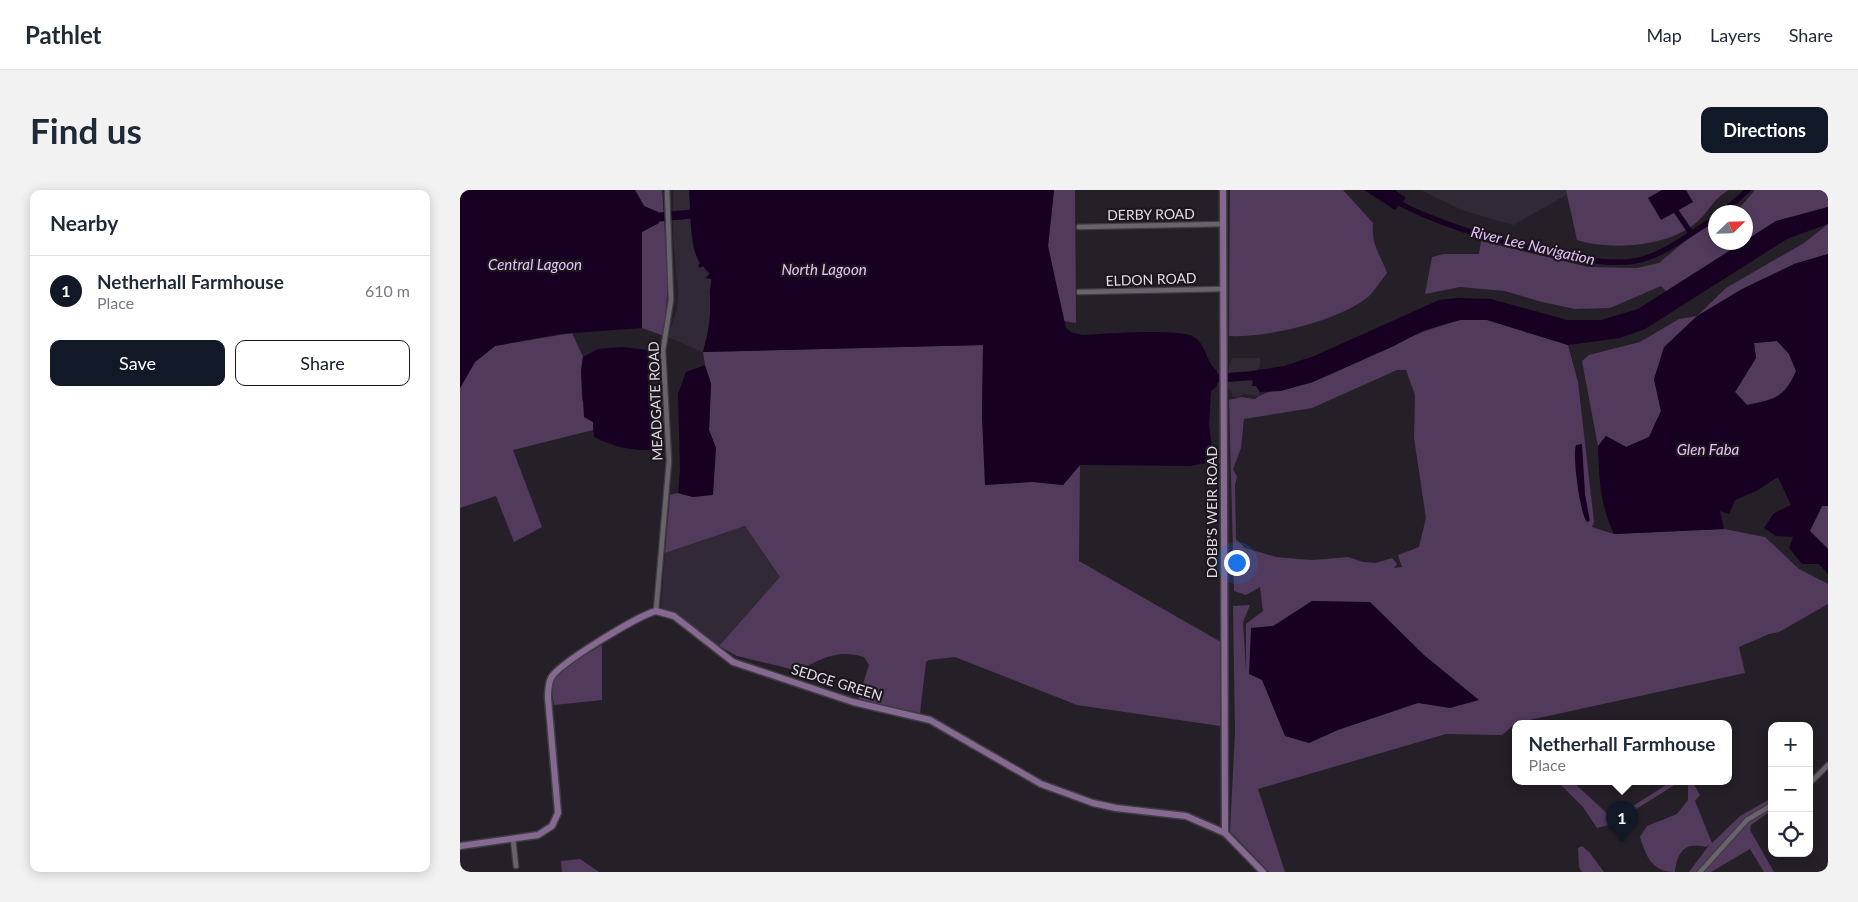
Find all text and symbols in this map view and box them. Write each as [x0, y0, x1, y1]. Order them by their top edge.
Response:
text: Pathlet [25, 20, 102, 49]
text: Map [1646, 24, 1682, 46]
text: Layers [1710, 24, 1761, 46]
text: Share [1789, 24, 1833, 46]
button: Directions [1701, 107, 1828, 153]
text: Find us [30, 109, 142, 151]
street label: DERBY ROAD [1107, 205, 1195, 223]
north arrow [1708, 205, 1753, 250]
text: Nearby [50, 210, 118, 235]
water label: River Lee Navigation [1469, 222, 1597, 268]
water label: Central Lagoon [488, 255, 582, 273]
water label: North Lagoon [781, 260, 867, 278]
street label: ELDON ROAD [1105, 269, 1197, 289]
text: Netherhall Farmhouse [97, 270, 284, 293]
text: 1 [61, 281, 71, 300]
text: 610 m [365, 281, 410, 300]
text: Place [97, 293, 134, 312]
button: Save [50, 340, 225, 386]
button: Share [235, 340, 410, 386]
street label: MEADGATE ROAD [644, 341, 666, 461]
water label: Glen Faba [1677, 440, 1740, 458]
street label: DOBB'S WEIR ROAD [1203, 446, 1220, 578]
your location [1224, 550, 1250, 576]
street label: SEDGE GREEN [790, 660, 884, 704]
popup [1512, 720, 1732, 785]
map controls [1768, 722, 1813, 857]
button: + [1768, 722, 1813, 767]
text: Netherhall Farmhouse [1529, 732, 1715, 755]
text: Place [1529, 755, 1566, 774]
button: − [1768, 767, 1813, 812]
pin: 1 [1606, 801, 1638, 842]
button: locate [1768, 812, 1813, 857]

